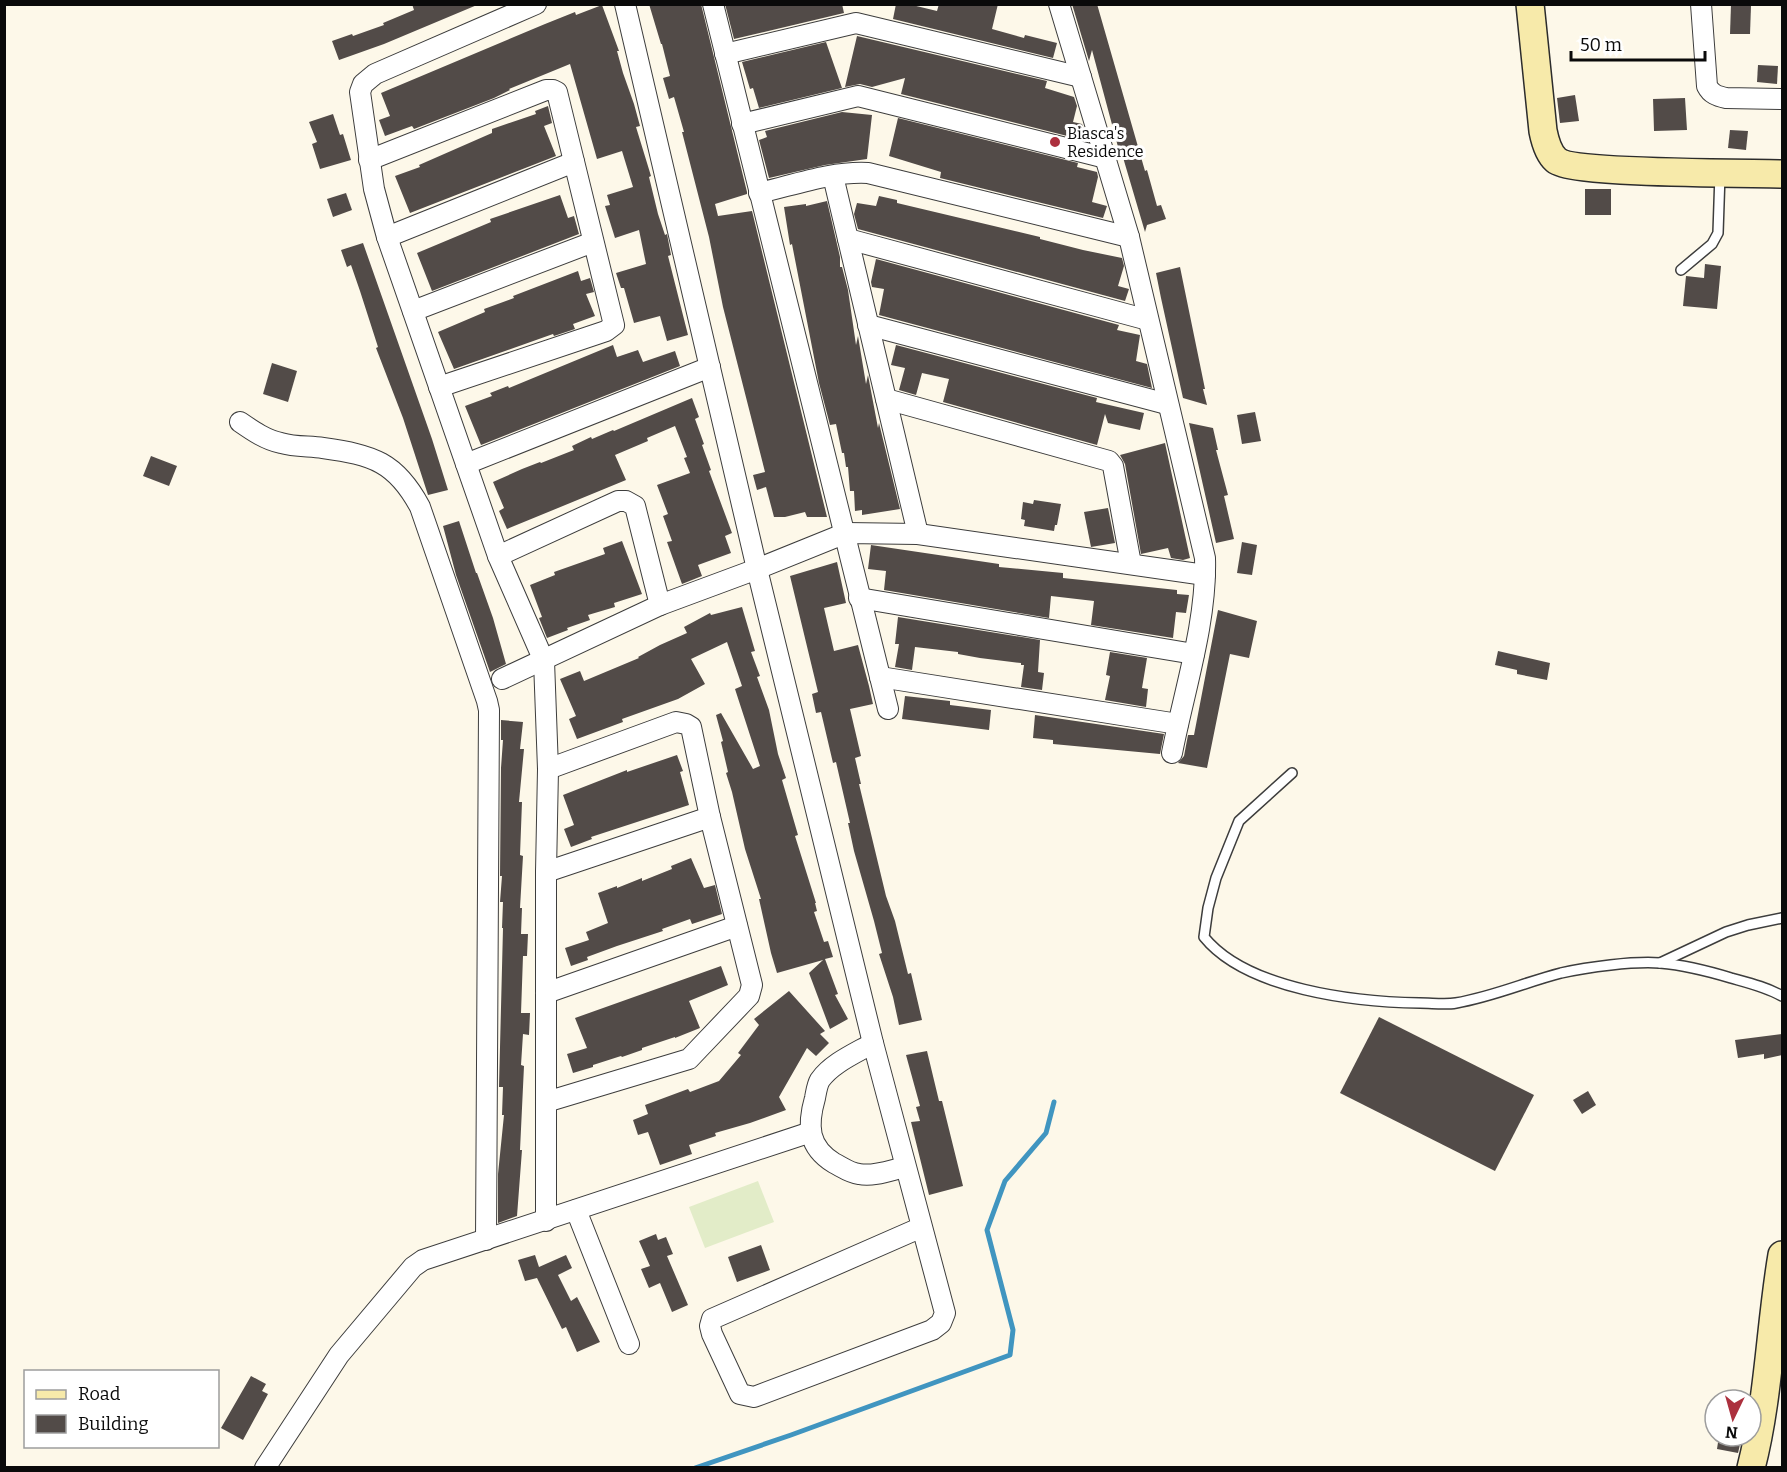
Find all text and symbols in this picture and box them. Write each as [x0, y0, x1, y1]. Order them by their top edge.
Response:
scale bar [1571, 24, 1704, 62]
text: 50 m [1580, 34, 1622, 56]
place label: Biasca's Residence [1067, 124, 1143, 161]
marker: Biasca's Residence [1048, 135, 1062, 149]
legend [24, 1370, 219, 1448]
text: Road [78, 1383, 121, 1405]
north arrow [1703, 1388, 1763, 1448]
text: Building [78, 1413, 149, 1435]
text: N [1725, 1422, 1739, 1442]

